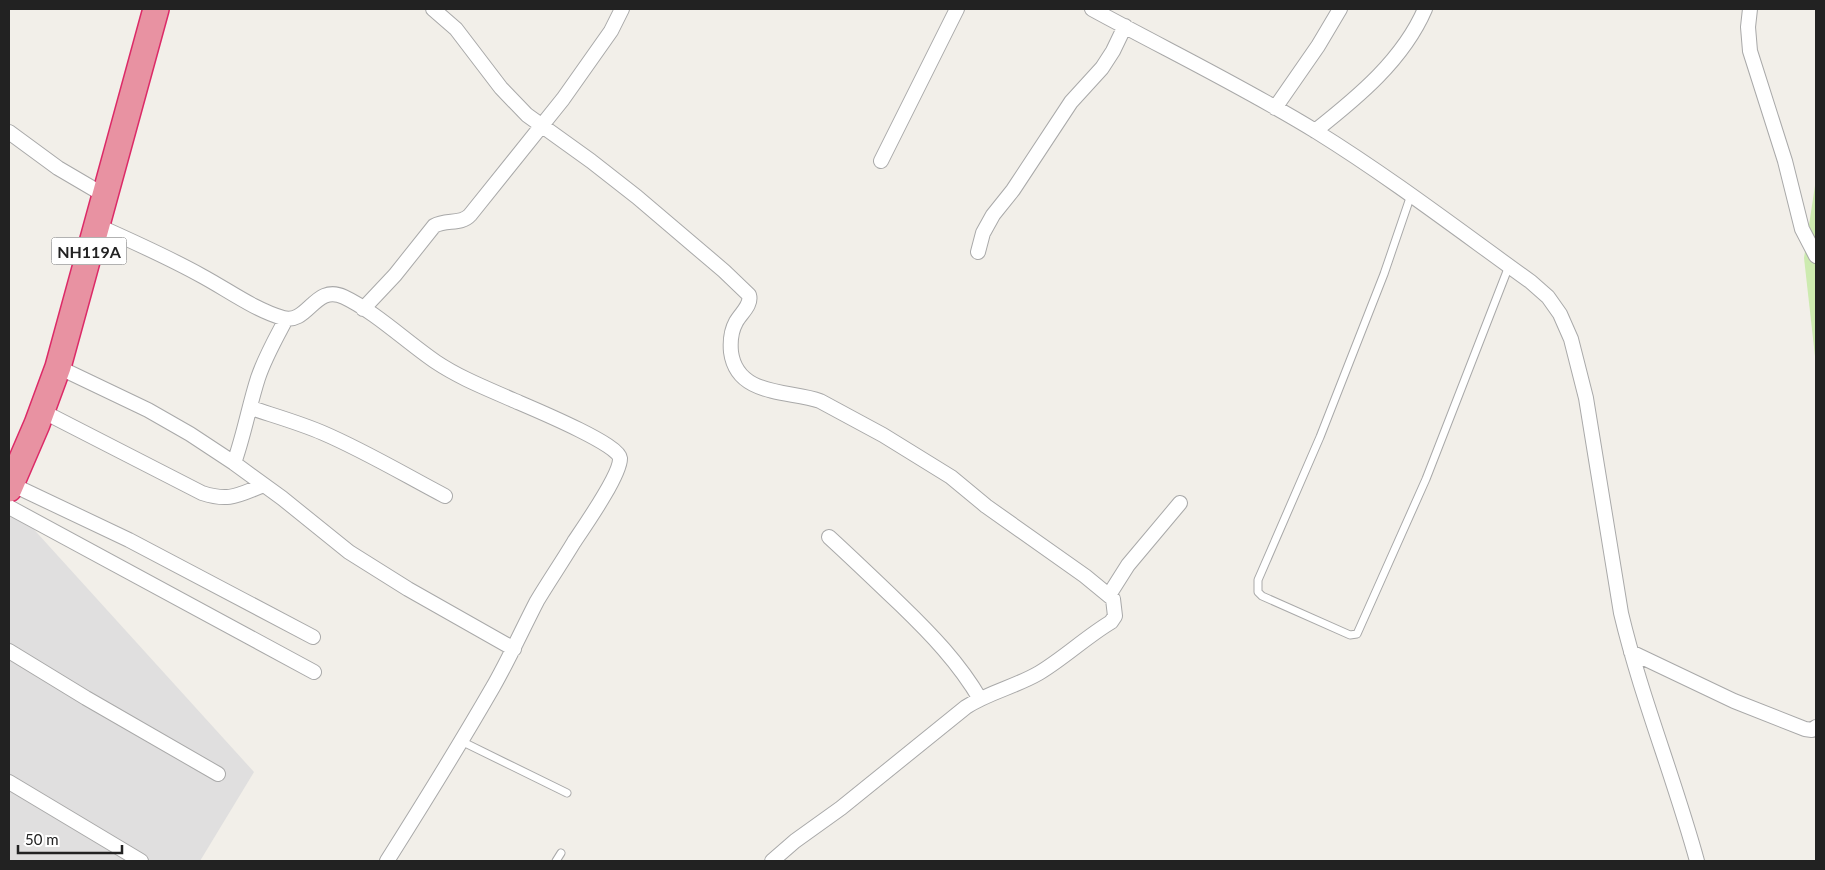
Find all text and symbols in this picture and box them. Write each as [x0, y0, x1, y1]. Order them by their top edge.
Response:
road number: NH119A [52, 238, 126, 264]
scale bar [18, 822, 121, 854]
text: 50 m [25, 830, 59, 848]

